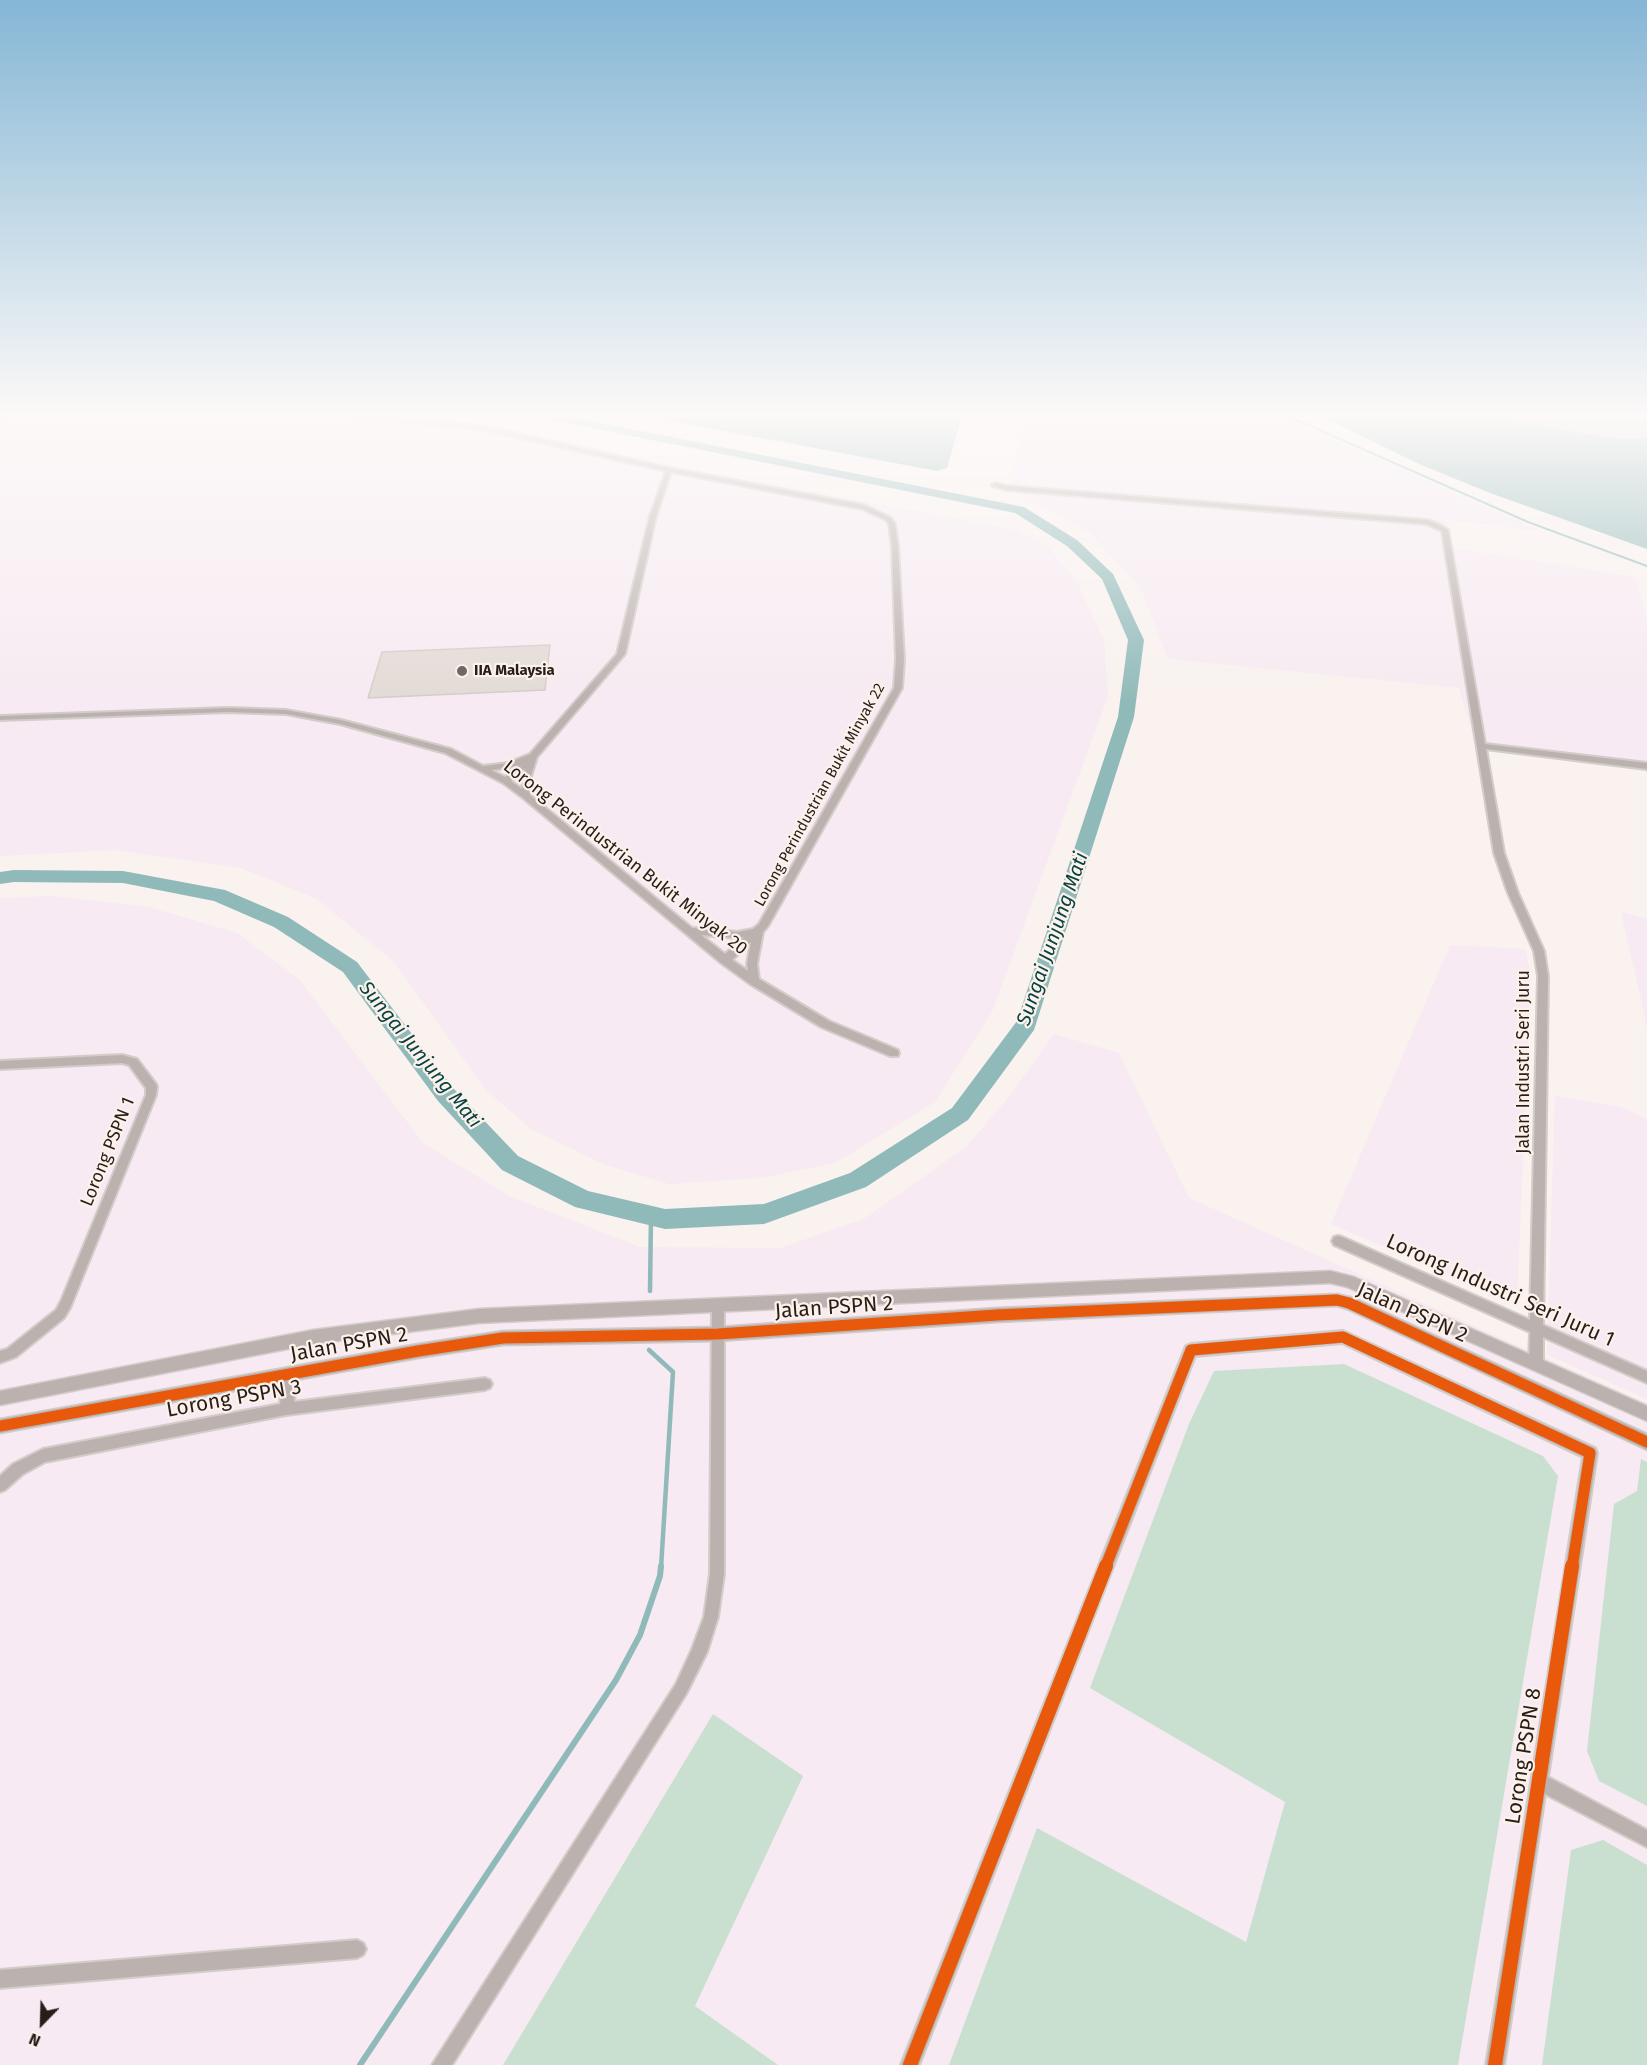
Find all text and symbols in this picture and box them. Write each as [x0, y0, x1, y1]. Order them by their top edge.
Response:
place label: IIA Malaysia [474, 662, 555, 680]
marker: IIA Malaysia [455, 664, 469, 678]
street label: Lorong Perindustrian Bukit Minyak 22 [751, 680, 889, 910]
street label: Lorong Perindustrian Bukit Minyak 20 [499, 756, 751, 960]
water label: Sungai Junjung Mati [1012, 849, 1094, 1029]
street label: Jalan Industri Seri Juru [1513, 970, 1535, 1154]
water label: Sungai Junjung Mati [353, 977, 487, 1133]
street label: Lorong PSPN 1 [76, 1094, 140, 1210]
street label: Lorong Industri Seri Juru 1 [1382, 1229, 1618, 1353]
street label: Jalan PSPN 2 [1353, 1277, 1471, 1349]
street label: Jalan PSPN 2 [774, 1291, 894, 1325]
street label: Jalan PSPN 2 [288, 1322, 410, 1368]
street label: Lorong PSPN 3 [165, 1375, 303, 1423]
street label: Lorong PSPN 8 [1501, 1686, 1547, 1826]
north arrow [12, 1993, 72, 2053]
text: N [26, 2029, 43, 2051]

